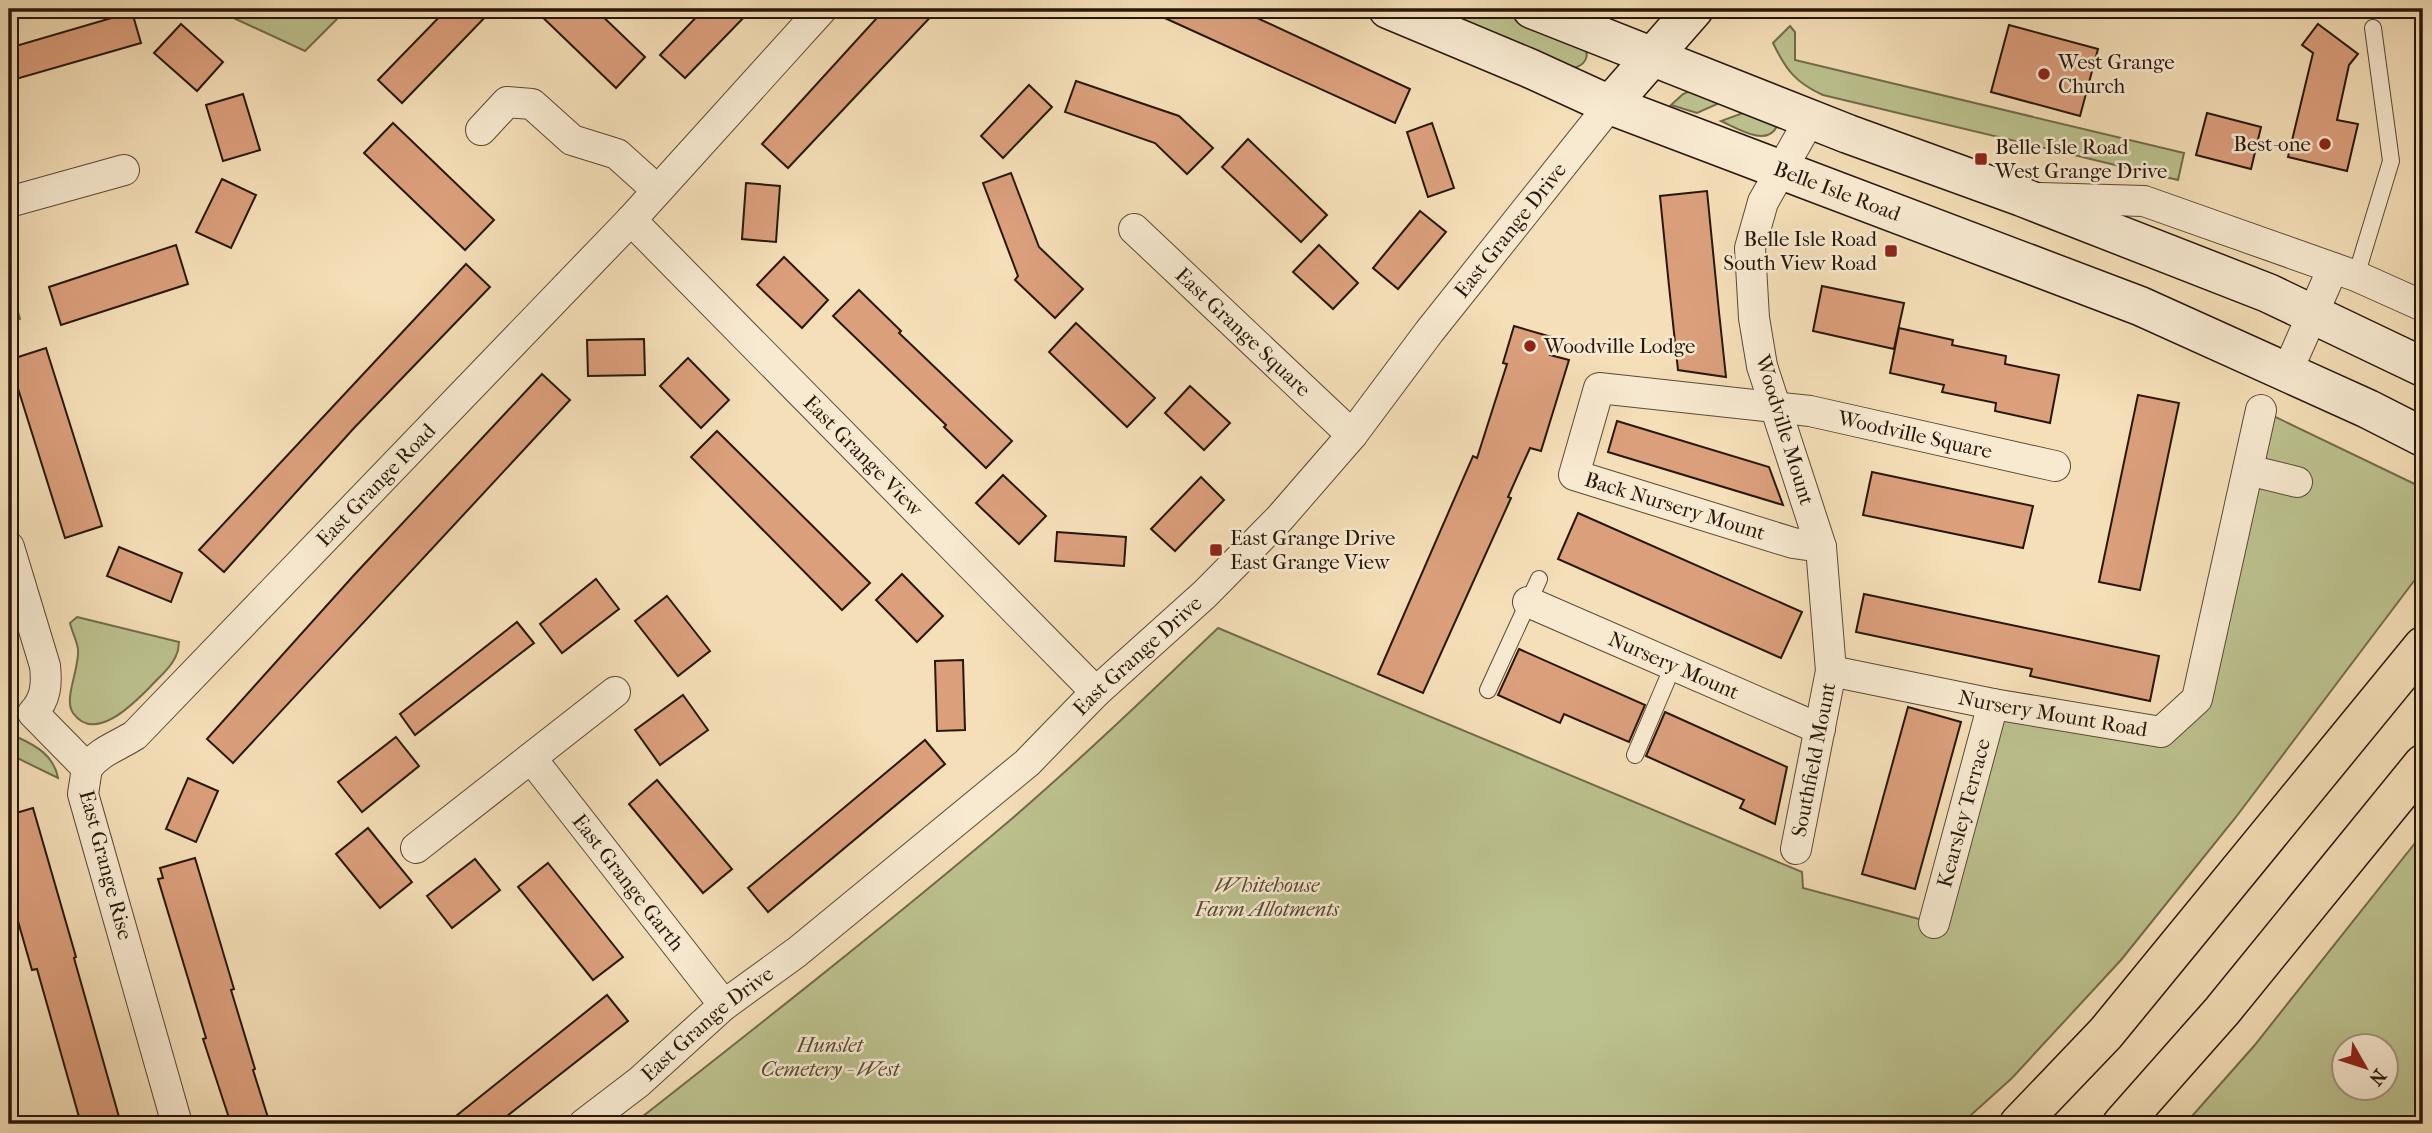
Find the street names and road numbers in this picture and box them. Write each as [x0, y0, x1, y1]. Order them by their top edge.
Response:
street label: Belle Isle Road [1771, 156, 1905, 226]
street label: East Grange Drive [1449, 158, 1571, 302]
street label: East Grange Square [1171, 263, 1315, 401]
street label: Woodville Mount [1750, 351, 1819, 508]
street label: East Grange View [799, 390, 929, 522]
street label: Woodville Square [1835, 405, 1994, 464]
street label: East Grange Road [311, 418, 441, 551]
street label: Back Nursery Mount [1582, 467, 1769, 545]
street label: East Grange Drive [1068, 591, 1207, 720]
street label: Nursery Mount [1605, 626, 1743, 705]
street label: Southfield Mount [1787, 680, 1841, 839]
street label: Nursery Mount Road [1956, 685, 2150, 742]
street label: Kearsley Terrace [1932, 736, 1995, 890]
street label: East Grange Rise [75, 788, 137, 942]
street label: East Grange Garth [567, 809, 689, 956]
street label: East Grange Drive [636, 961, 778, 1086]

